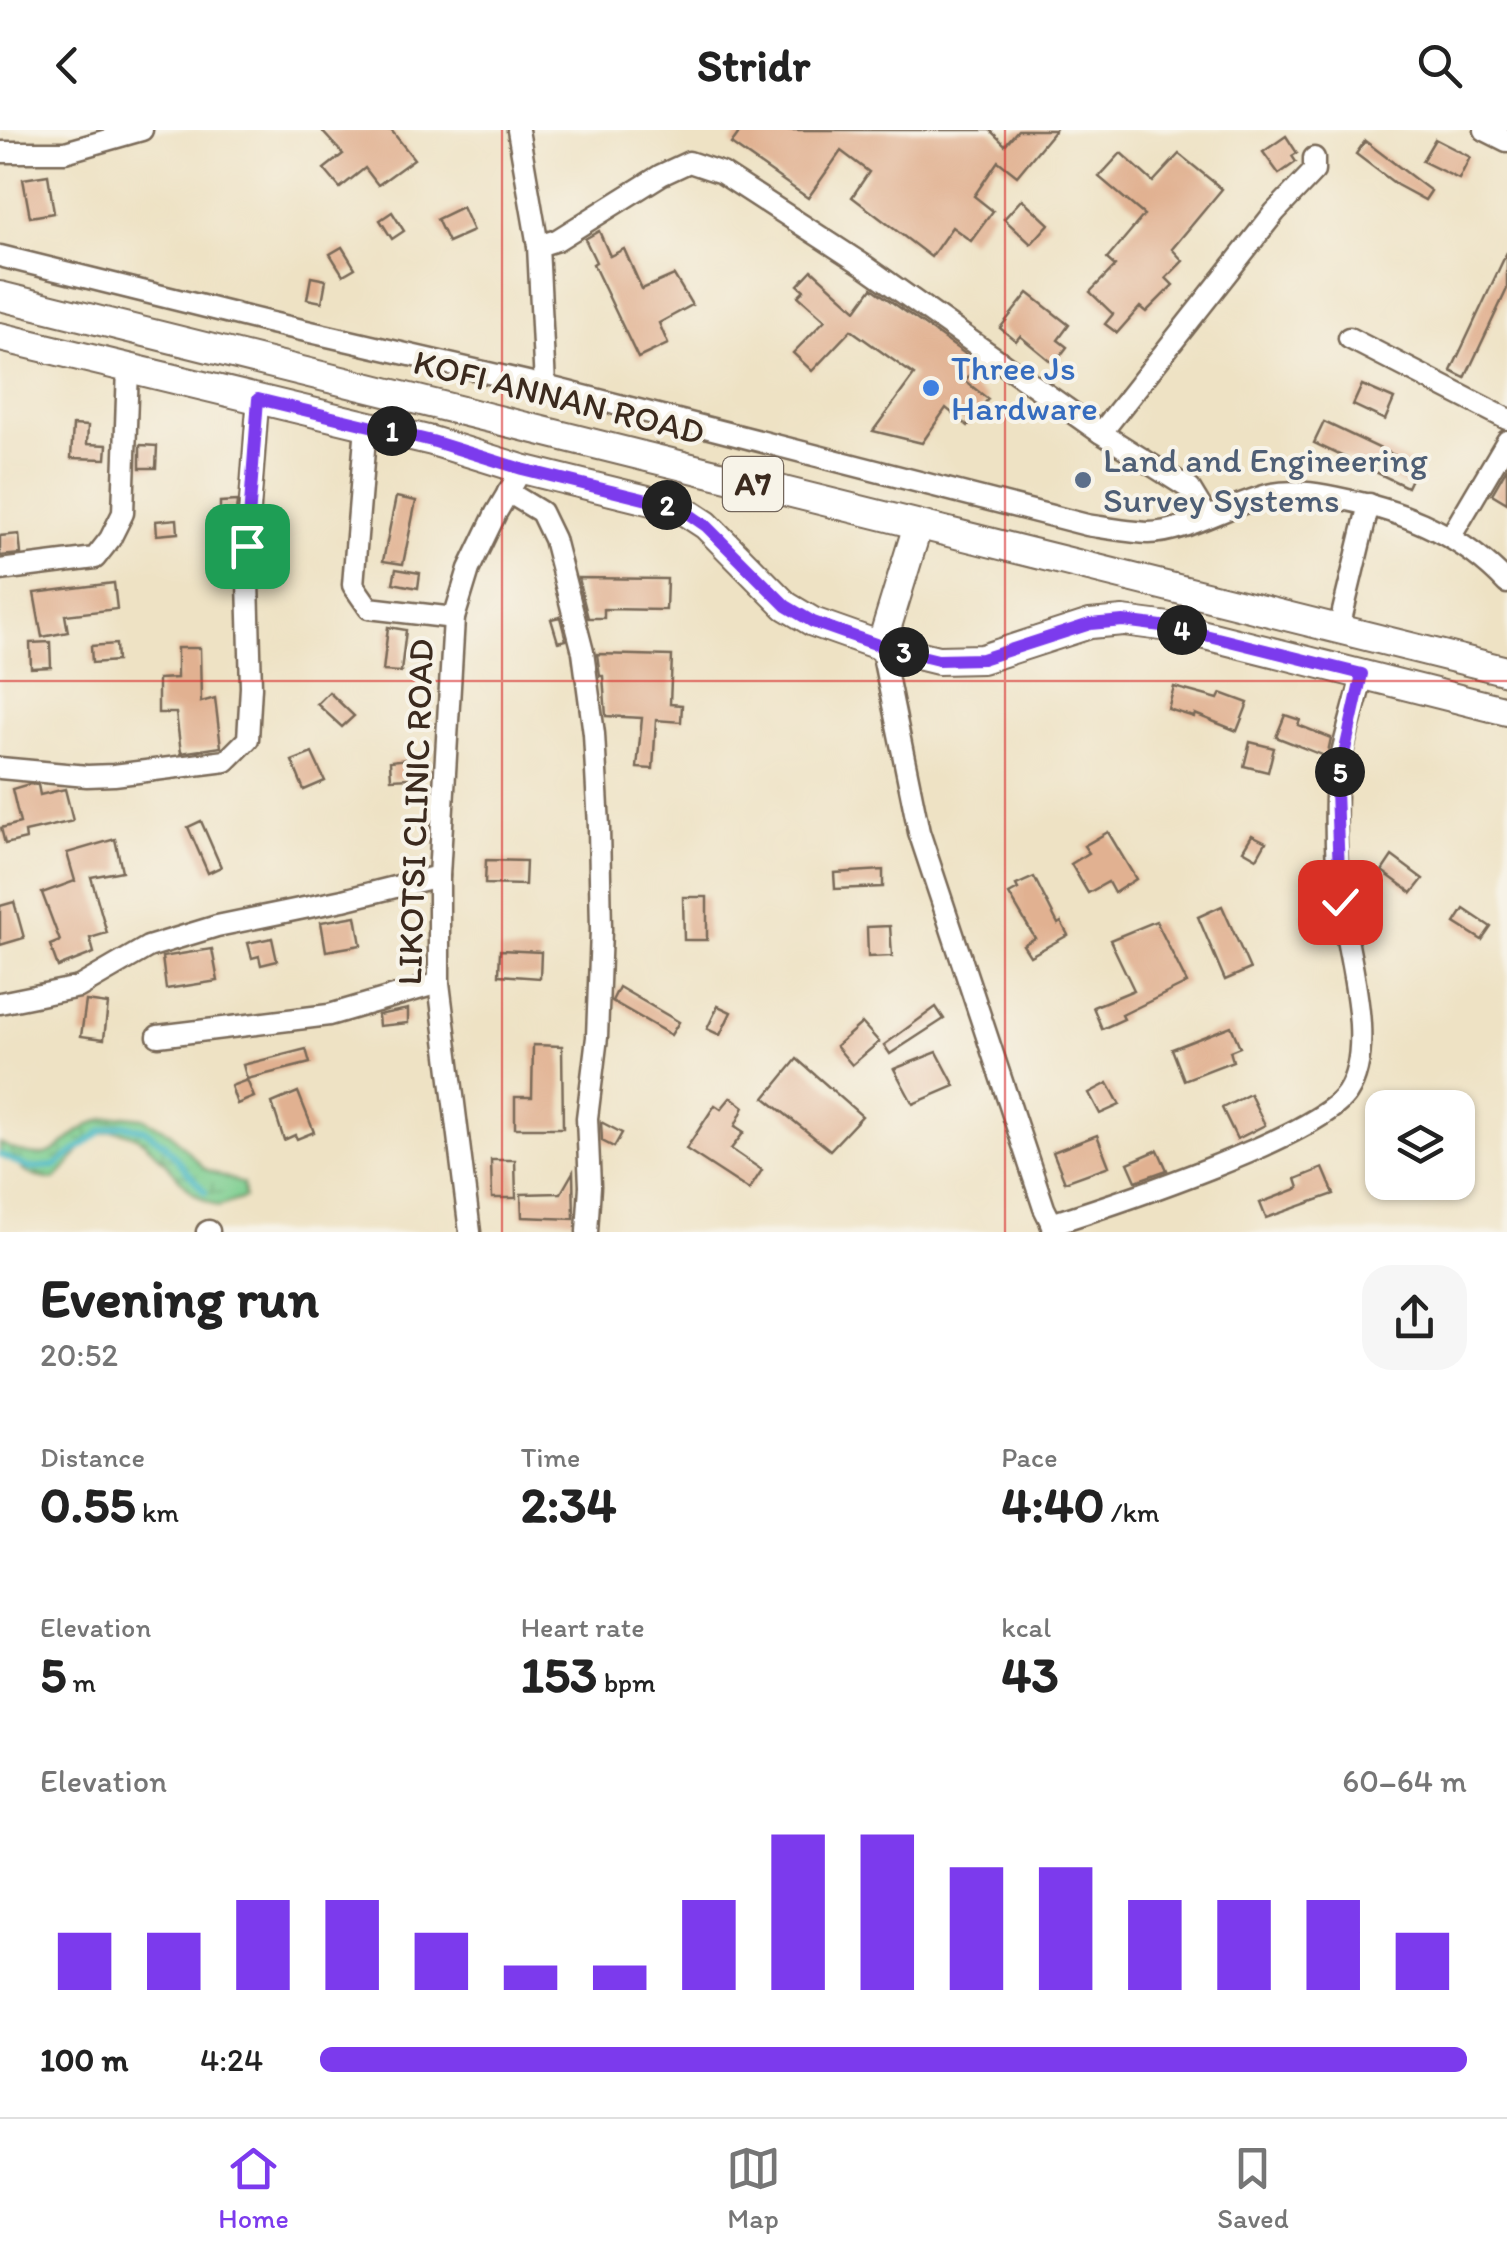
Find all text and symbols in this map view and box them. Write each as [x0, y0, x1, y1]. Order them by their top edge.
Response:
icon: back [40, 38, 95, 93]
text: Stridr [697, 38, 810, 92]
icon: search [1412, 38, 1467, 93]
street label: KOFI ANNAN ROAD [409, 341, 709, 453]
place label: Three Js Hardware [951, 347, 1098, 429]
marker: Three Js Hardware [920, 377, 942, 399]
pin: 1 [367, 406, 417, 456]
text: 1 [386, 414, 399, 448]
place label: Land and Engineering Survey Systems [1103, 439, 1428, 521]
road number: A7 [723, 457, 783, 511]
marker: Land and Engineering Survey Systems [1072, 469, 1094, 491]
pin: 2 [642, 480, 692, 530]
text: 2 [660, 488, 674, 522]
pin [205, 504, 290, 589]
icon: arrive [220, 519, 275, 574]
pin: 4 [1157, 605, 1207, 655]
text: 4 [1174, 613, 1190, 647]
pin: 3 [879, 627, 929, 677]
text: 3 [896, 635, 912, 669]
street label: LIKOTSI CLINIC ROAD [388, 638, 442, 986]
pin: 5 [1315, 747, 1365, 797]
text: 5 [1333, 755, 1347, 789]
pin [1298, 860, 1383, 945]
icon: check [1313, 875, 1368, 930]
map controls [1365, 1090, 1475, 1200]
button: layers [1365, 1090, 1475, 1200]
text: Evening run [40, 1265, 319, 1331]
button: share [1362, 1265, 1467, 1370]
text: 20:52 [40, 1336, 118, 1374]
text: Distance [40, 1440, 145, 1474]
text: Time [521, 1440, 580, 1474]
text: Pace [1001, 1440, 1057, 1474]
text: 0.55 [40, 1474, 136, 1535]
text: 2:34 [521, 1474, 617, 1535]
text: 4:40 [1001, 1474, 1104, 1535]
text: km [136, 1495, 179, 1529]
text: /km [1104, 1495, 1160, 1529]
text: Elevation [40, 1610, 151, 1644]
text: Heart rate [521, 1610, 645, 1644]
text: kcal [1001, 1610, 1051, 1644]
text: 5 [40, 1644, 66, 1705]
text: 153 [521, 1644, 597, 1705]
text: 43 [1001, 1644, 1059, 1705]
text: m [66, 1665, 96, 1699]
text: bpm [597, 1665, 656, 1699]
text: Elevation [40, 1762, 167, 1800]
text: 60–64 m [1342, 1762, 1467, 1800]
text: 100 m [40, 2041, 128, 2079]
text: 4:24 [200, 2041, 263, 2079]
tab: Home [218, 2141, 289, 2235]
tab: Map [726, 2141, 781, 2235]
tab: Saved [1217, 2141, 1289, 2235]

